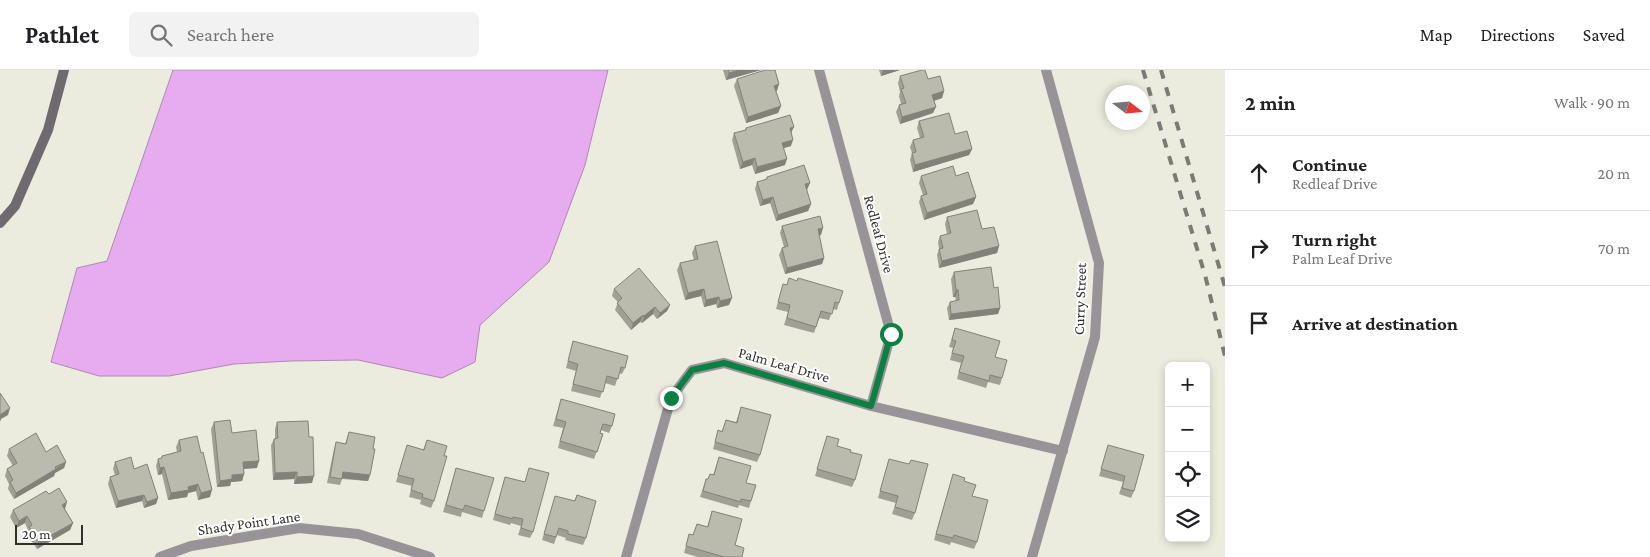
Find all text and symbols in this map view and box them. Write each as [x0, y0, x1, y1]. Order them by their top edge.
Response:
search box [129, 12, 479, 57]
text: Pathlet [25, 21, 99, 48]
icon: search [147, 21, 175, 49]
text: Search here [187, 24, 274, 45]
text: Map [1420, 25, 1452, 45]
text: Directions [1480, 25, 1555, 45]
text: Saved [1583, 25, 1625, 45]
north arrow [1105, 85, 1150, 130]
text: 2 min [1245, 91, 1296, 115]
text: Walk · 90 m [1554, 94, 1630, 111]
text: Continue [1292, 154, 1367, 175]
icon: ahead [1245, 159, 1273, 187]
text: 20 m [1597, 165, 1630, 182]
text: Redleaf Drive [1292, 175, 1377, 192]
street label: Redleaf Drive [861, 193, 897, 275]
text: Turn right [1292, 229, 1377, 250]
icon: right [1245, 234, 1273, 262]
text: 70 m [1598, 240, 1630, 257]
text: Palm Leaf Drive [1292, 250, 1392, 267]
street label: Curry Street [1071, 262, 1090, 335]
icon: arrive [1245, 309, 1273, 337]
text: Arrive at destination [1292, 313, 1458, 334]
route start [880, 323, 903, 346]
street label: Palm Leaf Drive [737, 344, 832, 386]
map controls [1165, 362, 1210, 542]
button: + [1165, 362, 1210, 407]
route end [660, 387, 683, 410]
button: − [1165, 407, 1210, 452]
button: locate [1165, 452, 1210, 497]
button: layers [1165, 497, 1210, 542]
street label: Shady Point Lane [197, 508, 302, 539]
scale bar [15, 522, 82, 545]
text: 20 m [22, 526, 50, 542]

